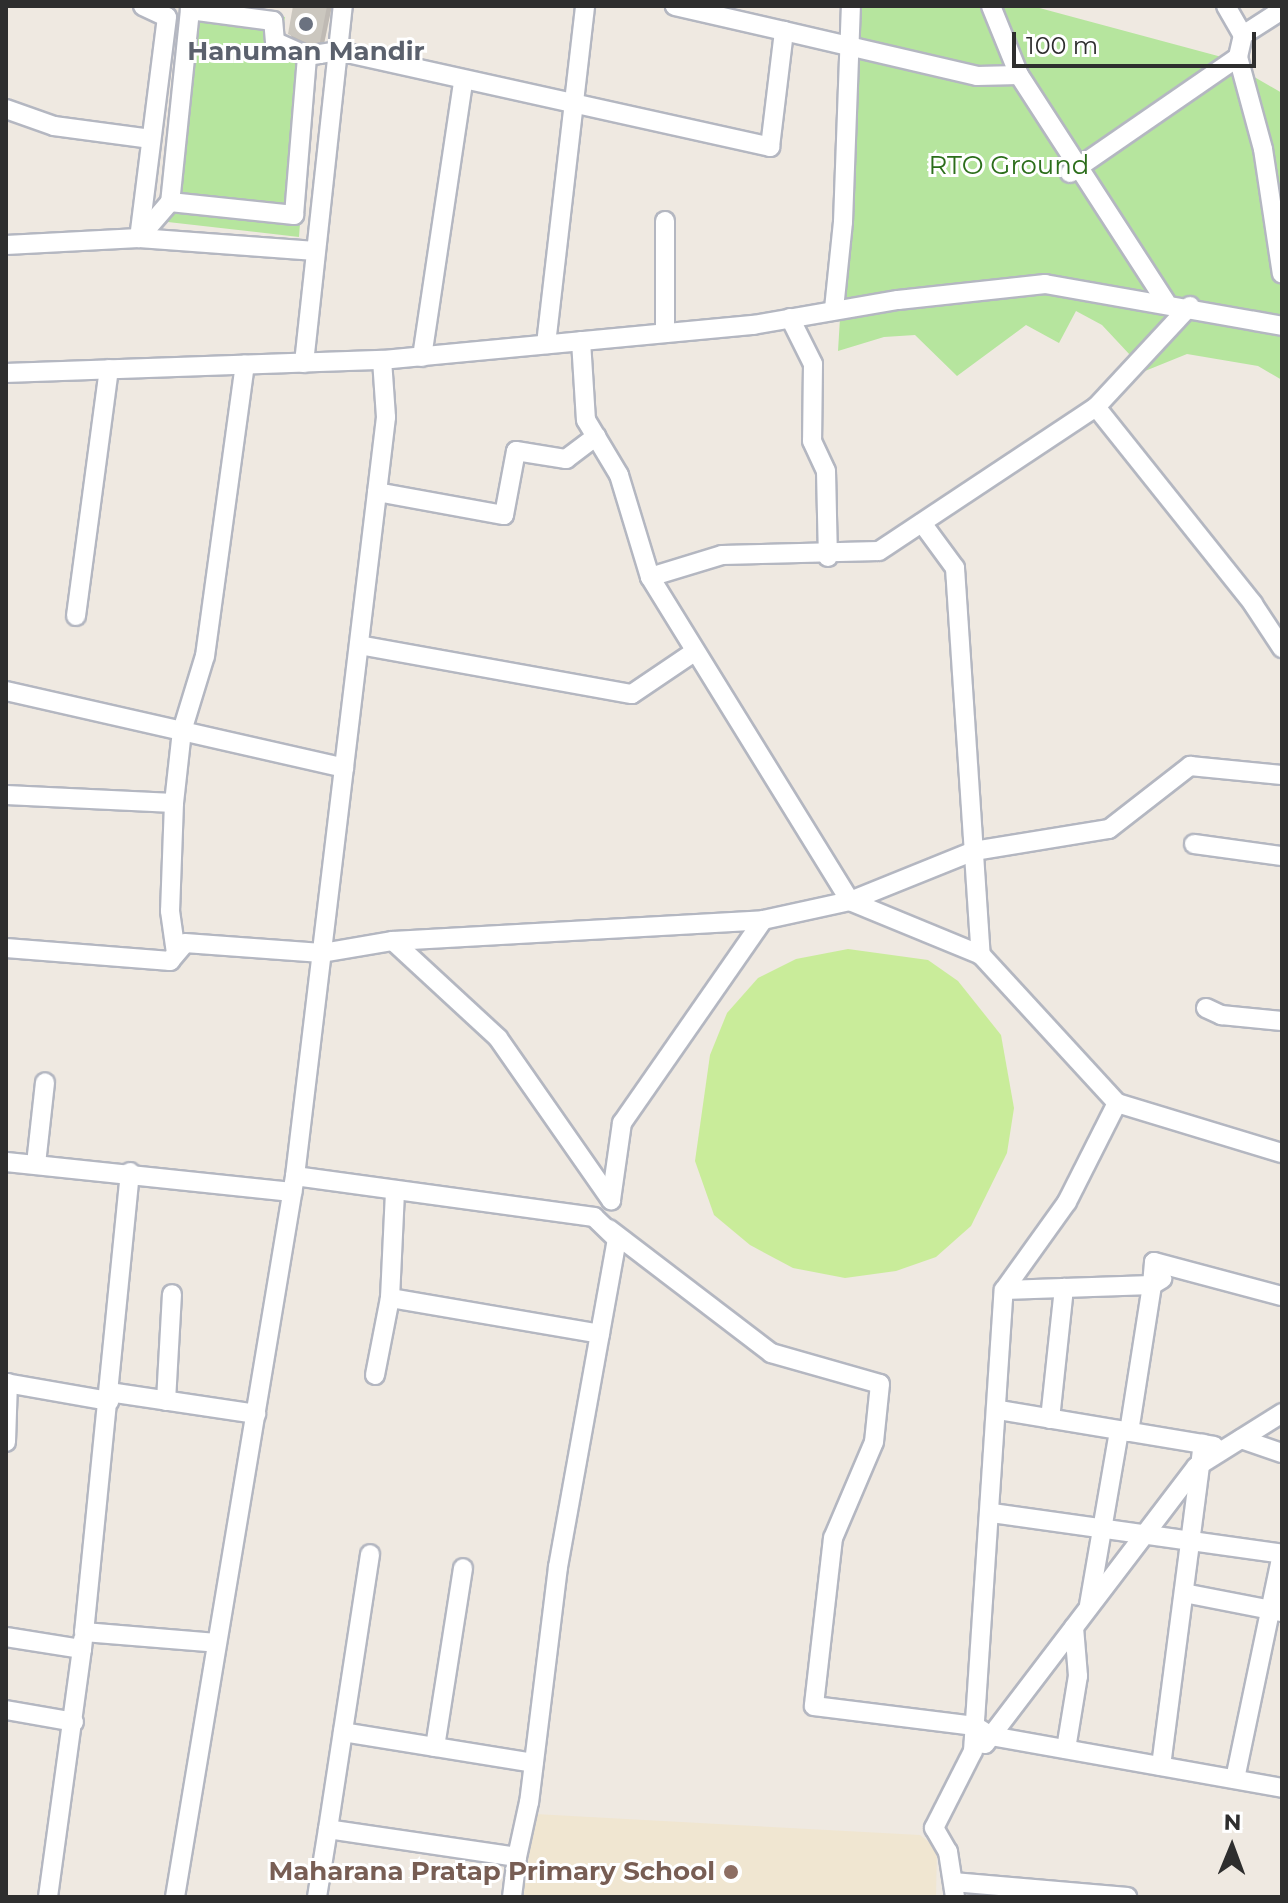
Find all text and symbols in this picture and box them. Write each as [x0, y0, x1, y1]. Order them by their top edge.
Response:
marker: Hanuman Mandir [297, 15, 315, 33]
scale bar [1016, 16, 1260, 66]
text: 100 m [1026, 31, 1098, 60]
place label: Hanuman Mandir [187, 36, 425, 68]
park label: RTO Ground [929, 150, 1089, 182]
north arrow [1192, 1807, 1272, 1887]
text: N [1223, 1809, 1242, 1836]
place label: Maharana Pratap Primary School [268, 1856, 715, 1888]
marker: Maharana Pratap Primary School [722, 1863, 740, 1881]

